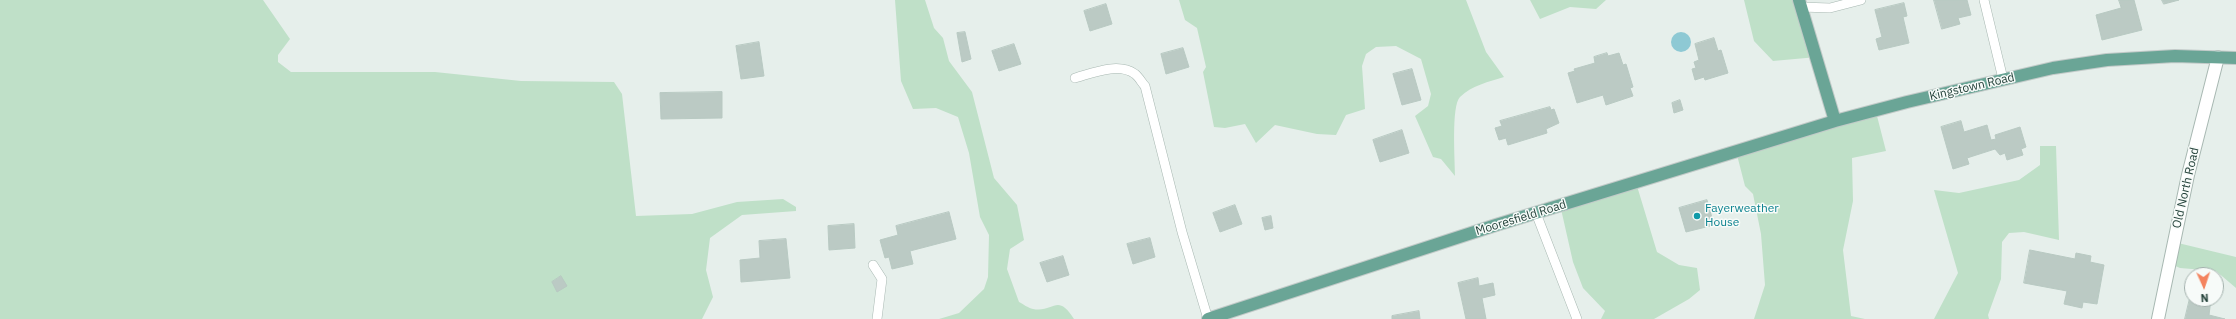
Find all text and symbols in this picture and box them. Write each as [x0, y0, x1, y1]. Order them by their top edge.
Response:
street label: Kingstown Road [1928, 70, 2016, 104]
street label: Old North Road [2170, 146, 2202, 230]
street label: Mooresfield Road [1474, 197, 1568, 239]
place label: Fayerweather House [1705, 202, 1779, 230]
marker: Fayerweather House [1692, 211, 1702, 221]
north arrow [2184, 267, 2224, 307]
text: N [2200, 291, 2209, 305]

